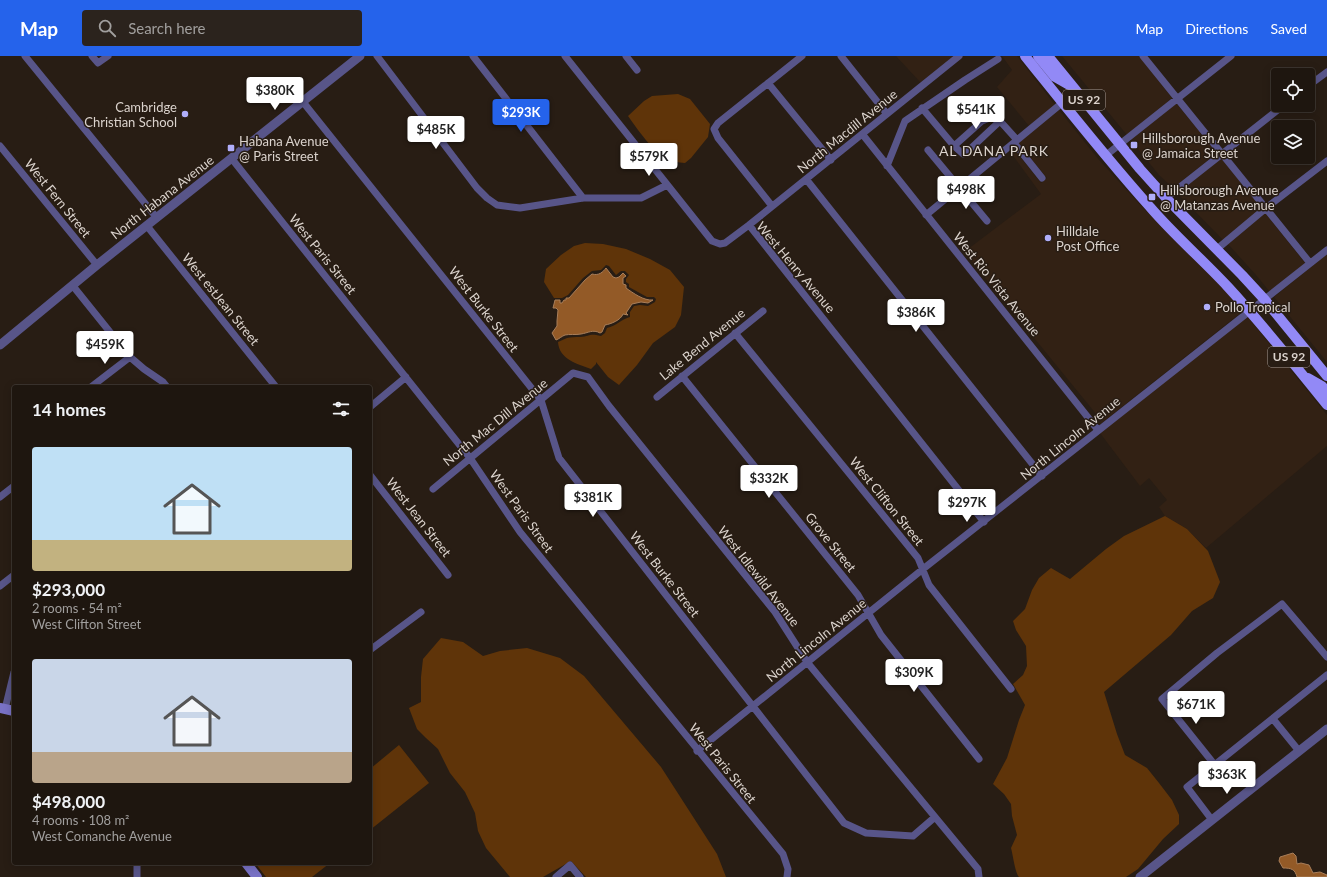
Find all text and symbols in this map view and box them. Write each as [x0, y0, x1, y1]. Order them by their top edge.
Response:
search box [82, 10, 362, 46]
text: Map [20, 17, 58, 40]
icon: search [96, 17, 118, 39]
text: Search here [128, 19, 206, 37]
text: Map [1136, 20, 1163, 37]
text: Directions [1185, 20, 1248, 37]
text: Saved [1270, 20, 1307, 37]
map controls [1271, 68, 1315, 164]
button: locate [1271, 68, 1315, 112]
pin: $380K [247, 77, 303, 111]
text: $380K [255, 82, 295, 98]
street label: North Macdill Avenue [794, 86, 900, 176]
road number: US 92 [1063, 90, 1105, 110]
pin: $541K [948, 96, 1004, 130]
place label: Cambridge Christian School [84, 99, 177, 130]
pin: $293K [493, 99, 549, 133]
text: $541K [956, 101, 996, 117]
text: $293K [501, 104, 541, 120]
marker: Cambridge Christian School [180, 109, 190, 119]
pin: $485K [408, 116, 464, 150]
button: layers [1271, 120, 1315, 164]
text: $485K [416, 121, 456, 137]
place label: Hillsborough Avenue @ Jamaica Street [1142, 130, 1261, 161]
place label: Habana Avenue @ Paris Street [239, 133, 329, 164]
marker: Hillsborough Avenue @ Jamaica Street [1129, 140, 1139, 150]
district label: AL DANA PARK [939, 142, 1049, 159]
marker: Habana Avenue @ Paris Street [226, 143, 236, 153]
pin: $579K [621, 143, 677, 177]
text: $579K [629, 148, 669, 164]
street label: North Habana Avenue [107, 152, 217, 242]
street label: West Fern Street [21, 156, 95, 241]
pin: $498K [938, 176, 994, 210]
text: $498K [946, 181, 986, 197]
place label: Hillsborough Avenue @ Matanzas Avenue [1160, 182, 1279, 213]
marker: Hillsborough Avenue @ Matanzas Avenue [1147, 192, 1157, 202]
street label: West Paris Street [286, 211, 360, 297]
street label: West Henry Avenue [753, 218, 839, 316]
place label: Hilldale Post Office [1056, 223, 1119, 254]
street label: West Rio Vista Avenue [950, 229, 1044, 339]
marker: Hilldale Post Office [1043, 233, 1053, 243]
street label: West estJean Street [179, 250, 263, 348]
street label: West Burke Street [446, 263, 523, 355]
pin: $386K [888, 299, 944, 333]
place label: Pollo Tropical [1215, 299, 1291, 315]
marker: Pollo Tropical [1202, 302, 1212, 312]
text: $386K [896, 304, 936, 320]
street label: Lake Bend Avenue [656, 305, 748, 383]
pin: $459K [77, 331, 133, 365]
text: $459K [85, 336, 125, 352]
road number: US 92 [1268, 347, 1310, 367]
street label: North Mac Dill Avenue [439, 375, 551, 469]
street label: North Lincoln Avenue [1017, 393, 1123, 483]
icon: filters [330, 398, 352, 420]
text: 14 homes [32, 399, 106, 420]
street label: West Clifton Street [846, 454, 928, 549]
pin: $332K [741, 465, 797, 499]
street label: West Paris Street [487, 467, 558, 556]
text: $332K [749, 470, 789, 486]
icon: home [156, 473, 228, 545]
street label: West Jean Street [383, 474, 455, 560]
pin: $381K [565, 484, 621, 518]
text: $381K [573, 489, 613, 505]
pin: $297K [939, 489, 995, 523]
text: $297K [947, 494, 987, 510]
street label: Grove Street [802, 509, 860, 575]
street label: West Idlewild Avenue [715, 522, 803, 630]
street label: West Burke Street [627, 528, 704, 620]
text: $293,000 [32, 579, 105, 600]
street label: North Lincoln Avenue [763, 595, 869, 685]
text: 2 rooms · 54 m² [32, 600, 122, 616]
text: West Clifton Street [32, 616, 141, 632]
pin: $309K [886, 659, 942, 693]
text: $309K [894, 664, 934, 680]
icon: home [156, 685, 228, 757]
pin: $671K [1168, 691, 1224, 725]
text: $671K [1176, 696, 1216, 712]
street label: West Paris Street [686, 720, 760, 806]
pin: $363K [1199, 761, 1255, 795]
text: $363K [1207, 766, 1247, 782]
text: $498,000 [32, 791, 105, 812]
text: 4 rooms · 108 m² [32, 812, 129, 828]
text: West Comanche Avenue [32, 828, 172, 844]

